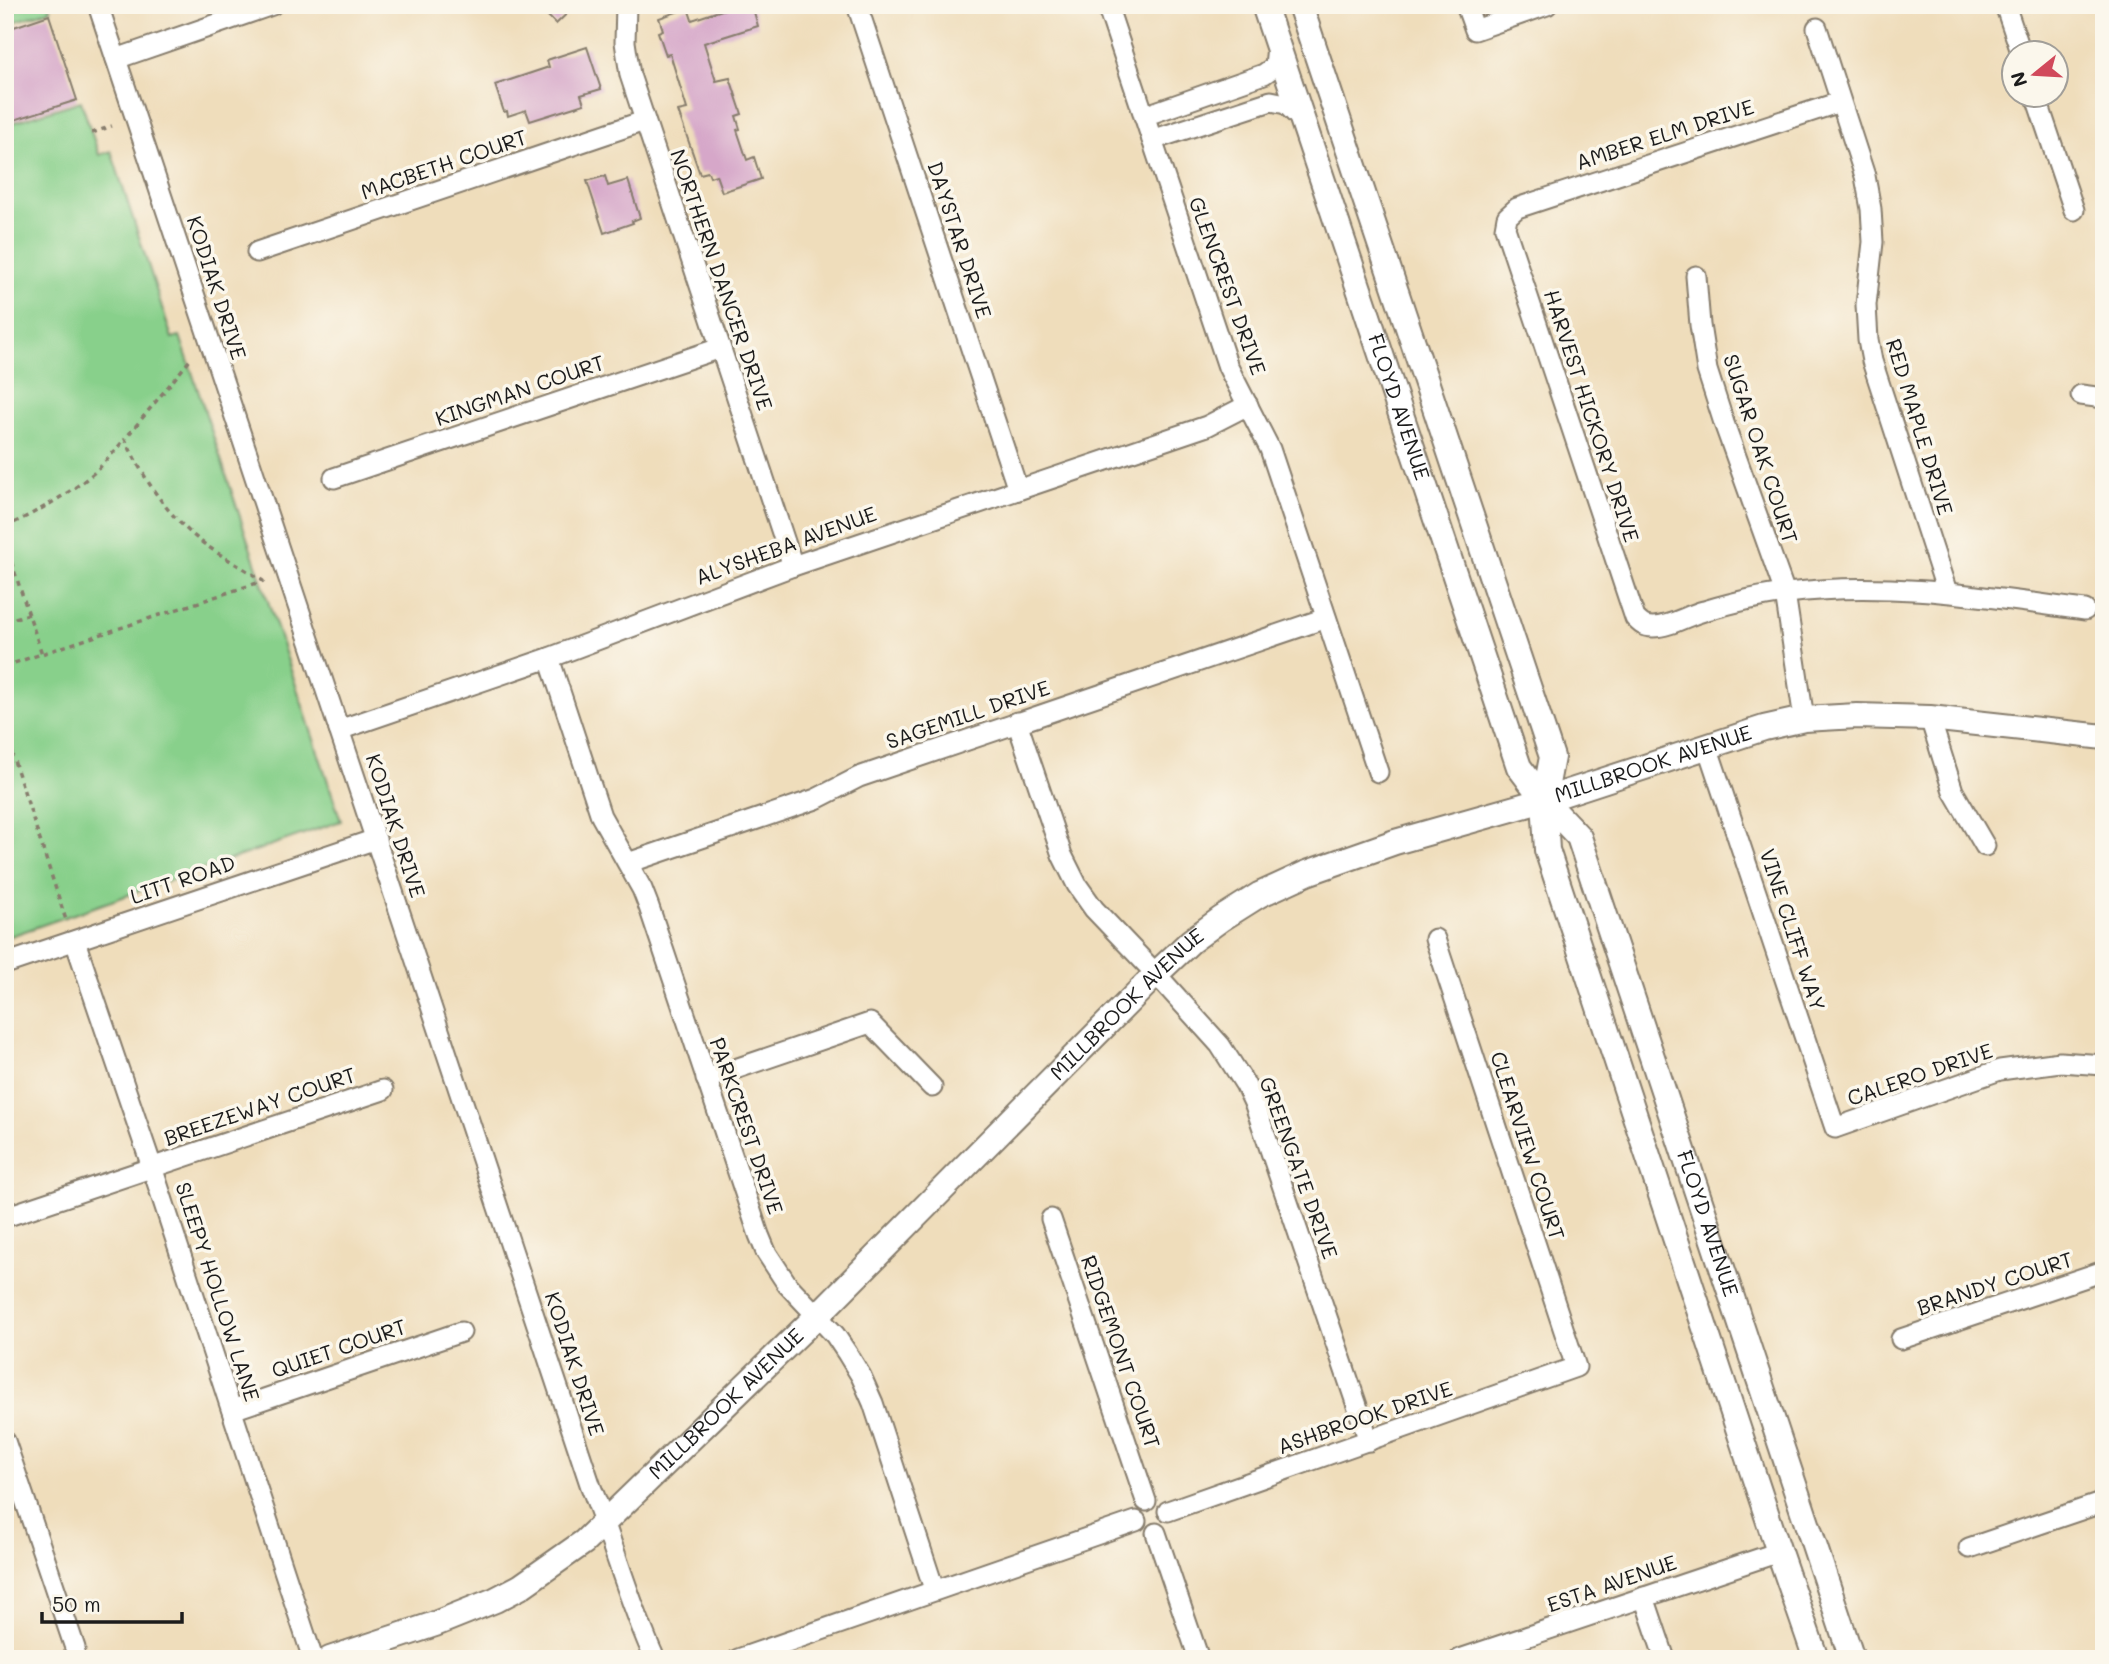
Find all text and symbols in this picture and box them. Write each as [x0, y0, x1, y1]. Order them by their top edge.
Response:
north arrow [2000, 38, 2070, 108]
text: N [2004, 69, 2032, 90]
street label: AMBER ELM DRIVE [1572, 92, 1757, 175]
street label: MACBETH COURT [357, 122, 530, 205]
street label: NORTHERN DANCER DRIVE [665, 145, 780, 414]
street label: DAYSTAR DRIVE [922, 158, 999, 321]
street label: GLENCREST DRIVE [1184, 193, 1273, 378]
street label: KODIAK DRIVE [181, 212, 253, 363]
street label: HARVEST HICKORY DRIVE [1539, 286, 1646, 545]
street label: FLOYD AVENUE [1363, 330, 1437, 483]
street label: RED MAPLE DRIVE [1881, 335, 1960, 518]
street label: KINGMAN COURT [431, 348, 608, 431]
street label: SUGAR OAK COURT [1718, 350, 1805, 547]
street label: ALYSHEBA AVENUE [691, 499, 880, 590]
street label: SAGEMILL DRIVE [882, 673, 1053, 754]
street label: MILLBROOK AVENUE [1551, 718, 1755, 808]
street label: KODIAK DRIVE [360, 750, 432, 901]
street label: VINE CLIFF WAY [1754, 845, 1832, 1014]
street label: LITT ROAD [126, 848, 239, 909]
street label: MILLBROOK AVENUE [1043, 921, 1209, 1085]
street label: PARKCREST DRIVE [704, 1034, 790, 1217]
street label: CALERO DRIVE [1843, 1036, 1996, 1111]
street label: CLEARVIEW COURT [1485, 1048, 1572, 1243]
street label: BREEZEWAY COURT [160, 1060, 359, 1151]
street label: GREENGATE DRIVE [1254, 1073, 1345, 1262]
street label: FLOYD AVENUE [1672, 1146, 1746, 1300]
street label: SLEEPY HOLLOW LANE [170, 1179, 267, 1405]
street label: BRANDY COURT [1913, 1245, 2076, 1320]
street label: RIDGEMONT COURT [1076, 1251, 1167, 1452]
street label: KODIAK DRIVE [539, 1288, 611, 1439]
street label: QUIET COURT [268, 1312, 409, 1383]
street label: MILLBROOK AVENUE [642, 1322, 809, 1484]
street label: ASHBROOK DRIVE [1274, 1374, 1456, 1459]
street label: ESTA AVENUE [1543, 1548, 1680, 1617]
scale bar [42, 1580, 182, 1624]
text: 50 m [52, 1590, 101, 1617]

